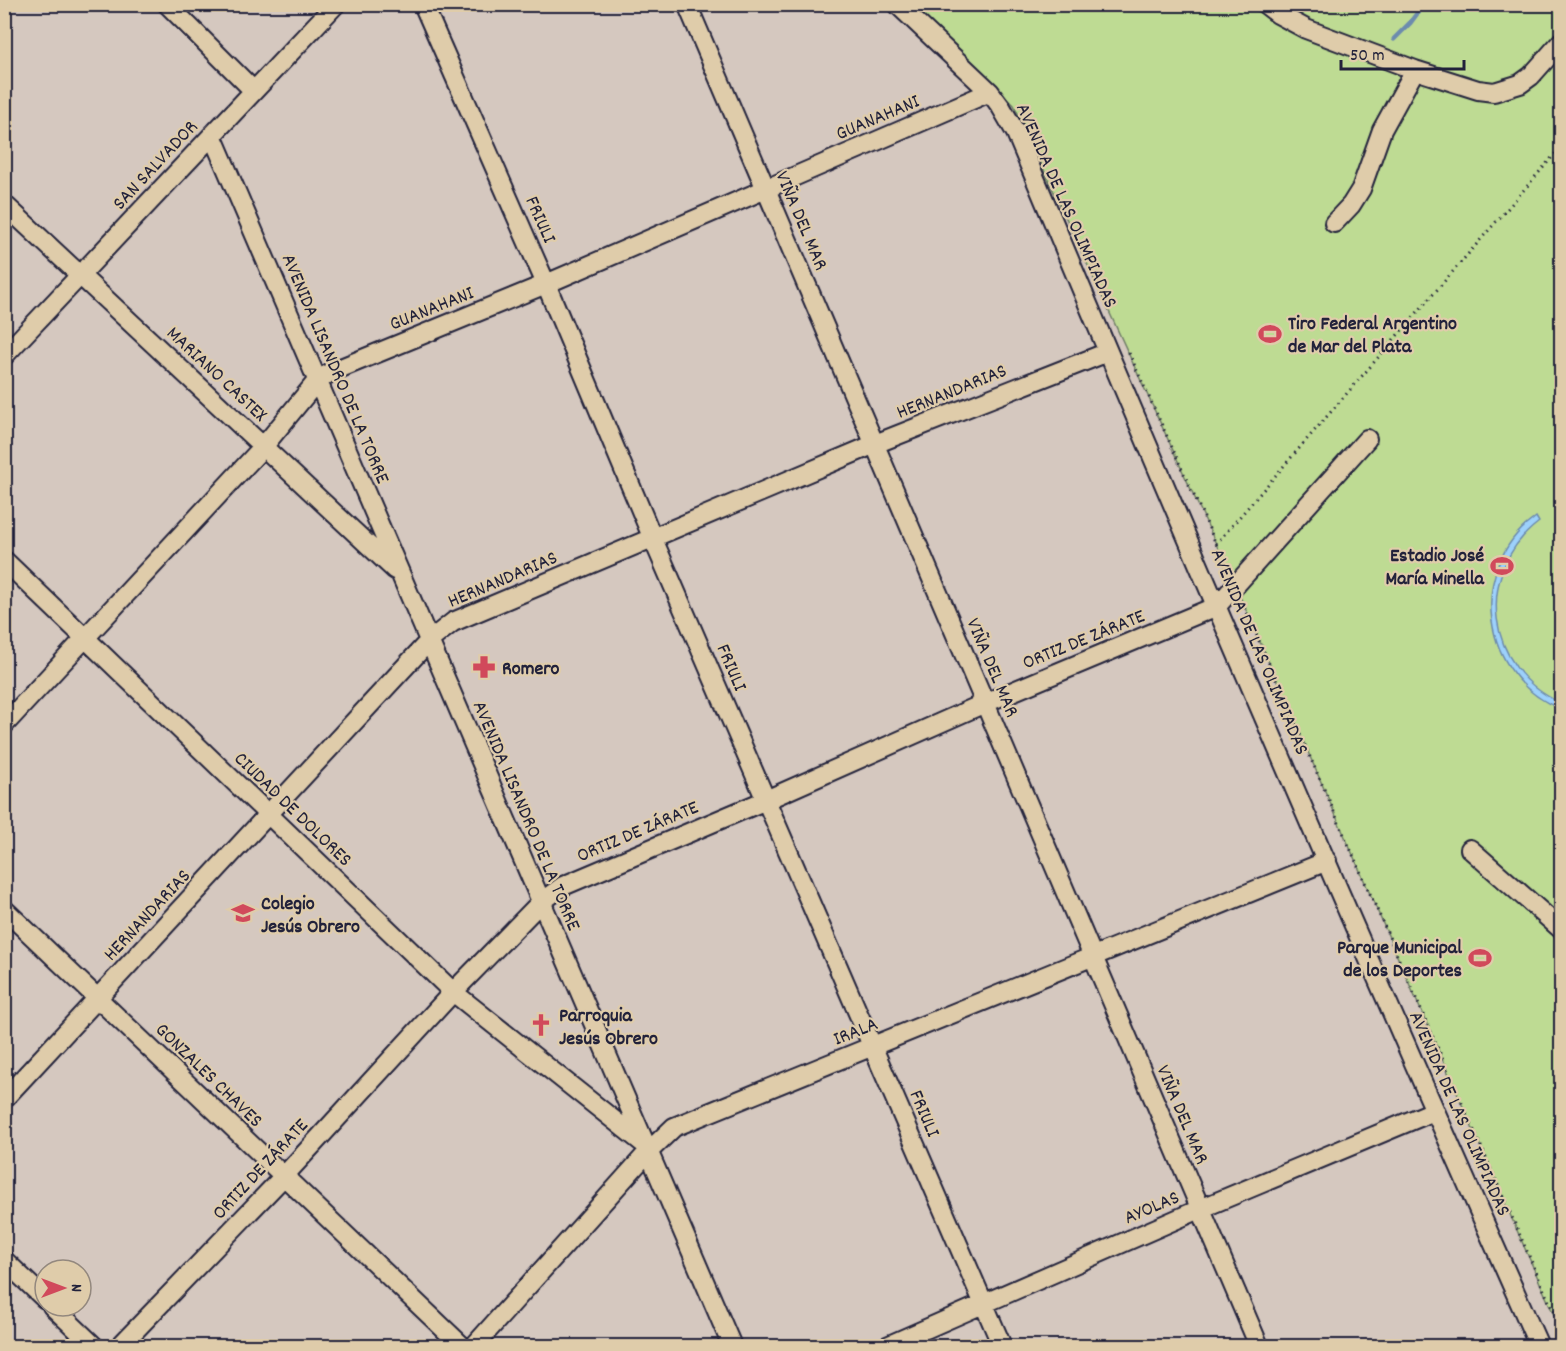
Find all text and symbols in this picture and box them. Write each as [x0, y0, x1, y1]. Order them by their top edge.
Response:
scale bar [1341, 33, 1464, 71]
text: 50 m [1350, 44, 1385, 69]
street label: GUANAHANI [832, 89, 924, 149]
street label: AVENIDA DE LAS OLIMPIADAS [1007, 99, 1123, 313]
street label: SAN SALVADOR [107, 115, 205, 217]
street label: VIÑA DEL MAR [767, 167, 834, 275]
street label: FRIULI [517, 192, 562, 248]
street label: AVENIDA LISANDRO DE LA TORRE [273, 250, 395, 488]
street label: GUANAHANI [386, 280, 478, 339]
place label: Tiro Federal Argentino de Mar del Plata [1288, 311, 1457, 362]
street label: MARIANO CASTEX [159, 321, 273, 429]
sports icon: Tiro Federal Argentino de Mar del Plata [1257, 321, 1283, 347]
street label: HERNANDARIAS [893, 358, 1011, 428]
place label: Estadio José María Minella [1386, 543, 1485, 594]
street label: HERNANDARIAS [444, 545, 562, 616]
street label: AVENIDA DE LAS OLIMPIADAS [1202, 545, 1314, 760]
sports icon: Estadio José María Minella [1489, 553, 1515, 579]
street label: ORTIZ DE ZÁRATE [1019, 604, 1149, 678]
street label: VIÑA DEL MAR [958, 614, 1025, 722]
street label: FRIULI [708, 640, 753, 696]
pharmacy icon: Romero [471, 654, 497, 680]
place label: Romero [502, 656, 560, 684]
street label: AVENIDA LISANDRO DE LA TORRE [464, 697, 586, 935]
street label: CIUDAD DE DOLORES [226, 746, 357, 874]
street label: ORTIZ DE ZÁRATE [573, 795, 703, 871]
street label: HERNANDARIAS [98, 864, 198, 968]
place label: Colegio Jesús Obrero [261, 891, 360, 942]
school or university icon: Colegio Jesús Obrero [230, 900, 256, 926]
place label: Parque Municipal de los Deportes [1337, 935, 1462, 986]
sports icon: Parque Municipal de los Deportes [1467, 945, 1493, 971]
place label: Parroquia Jesús Obrero [559, 1003, 658, 1054]
street label: AVENIDA DE LAS OLIMPIADAS [1400, 1007, 1516, 1221]
street label: IRALA [830, 1011, 883, 1054]
church icon: Parroquia Jesús Obrero [528, 1012, 554, 1038]
street label: GONZALES CHAVES [148, 1017, 268, 1135]
street label: VIÑA DEL MAR [1148, 1061, 1215, 1169]
street label: FRIULI [901, 1086, 946, 1142]
street label: ORTIZ DE ZÁRATE [207, 1113, 316, 1227]
street label: AYOLAS [1120, 1185, 1184, 1233]
north arrow [33, 1258, 93, 1318]
text: N [64, 1284, 87, 1292]

